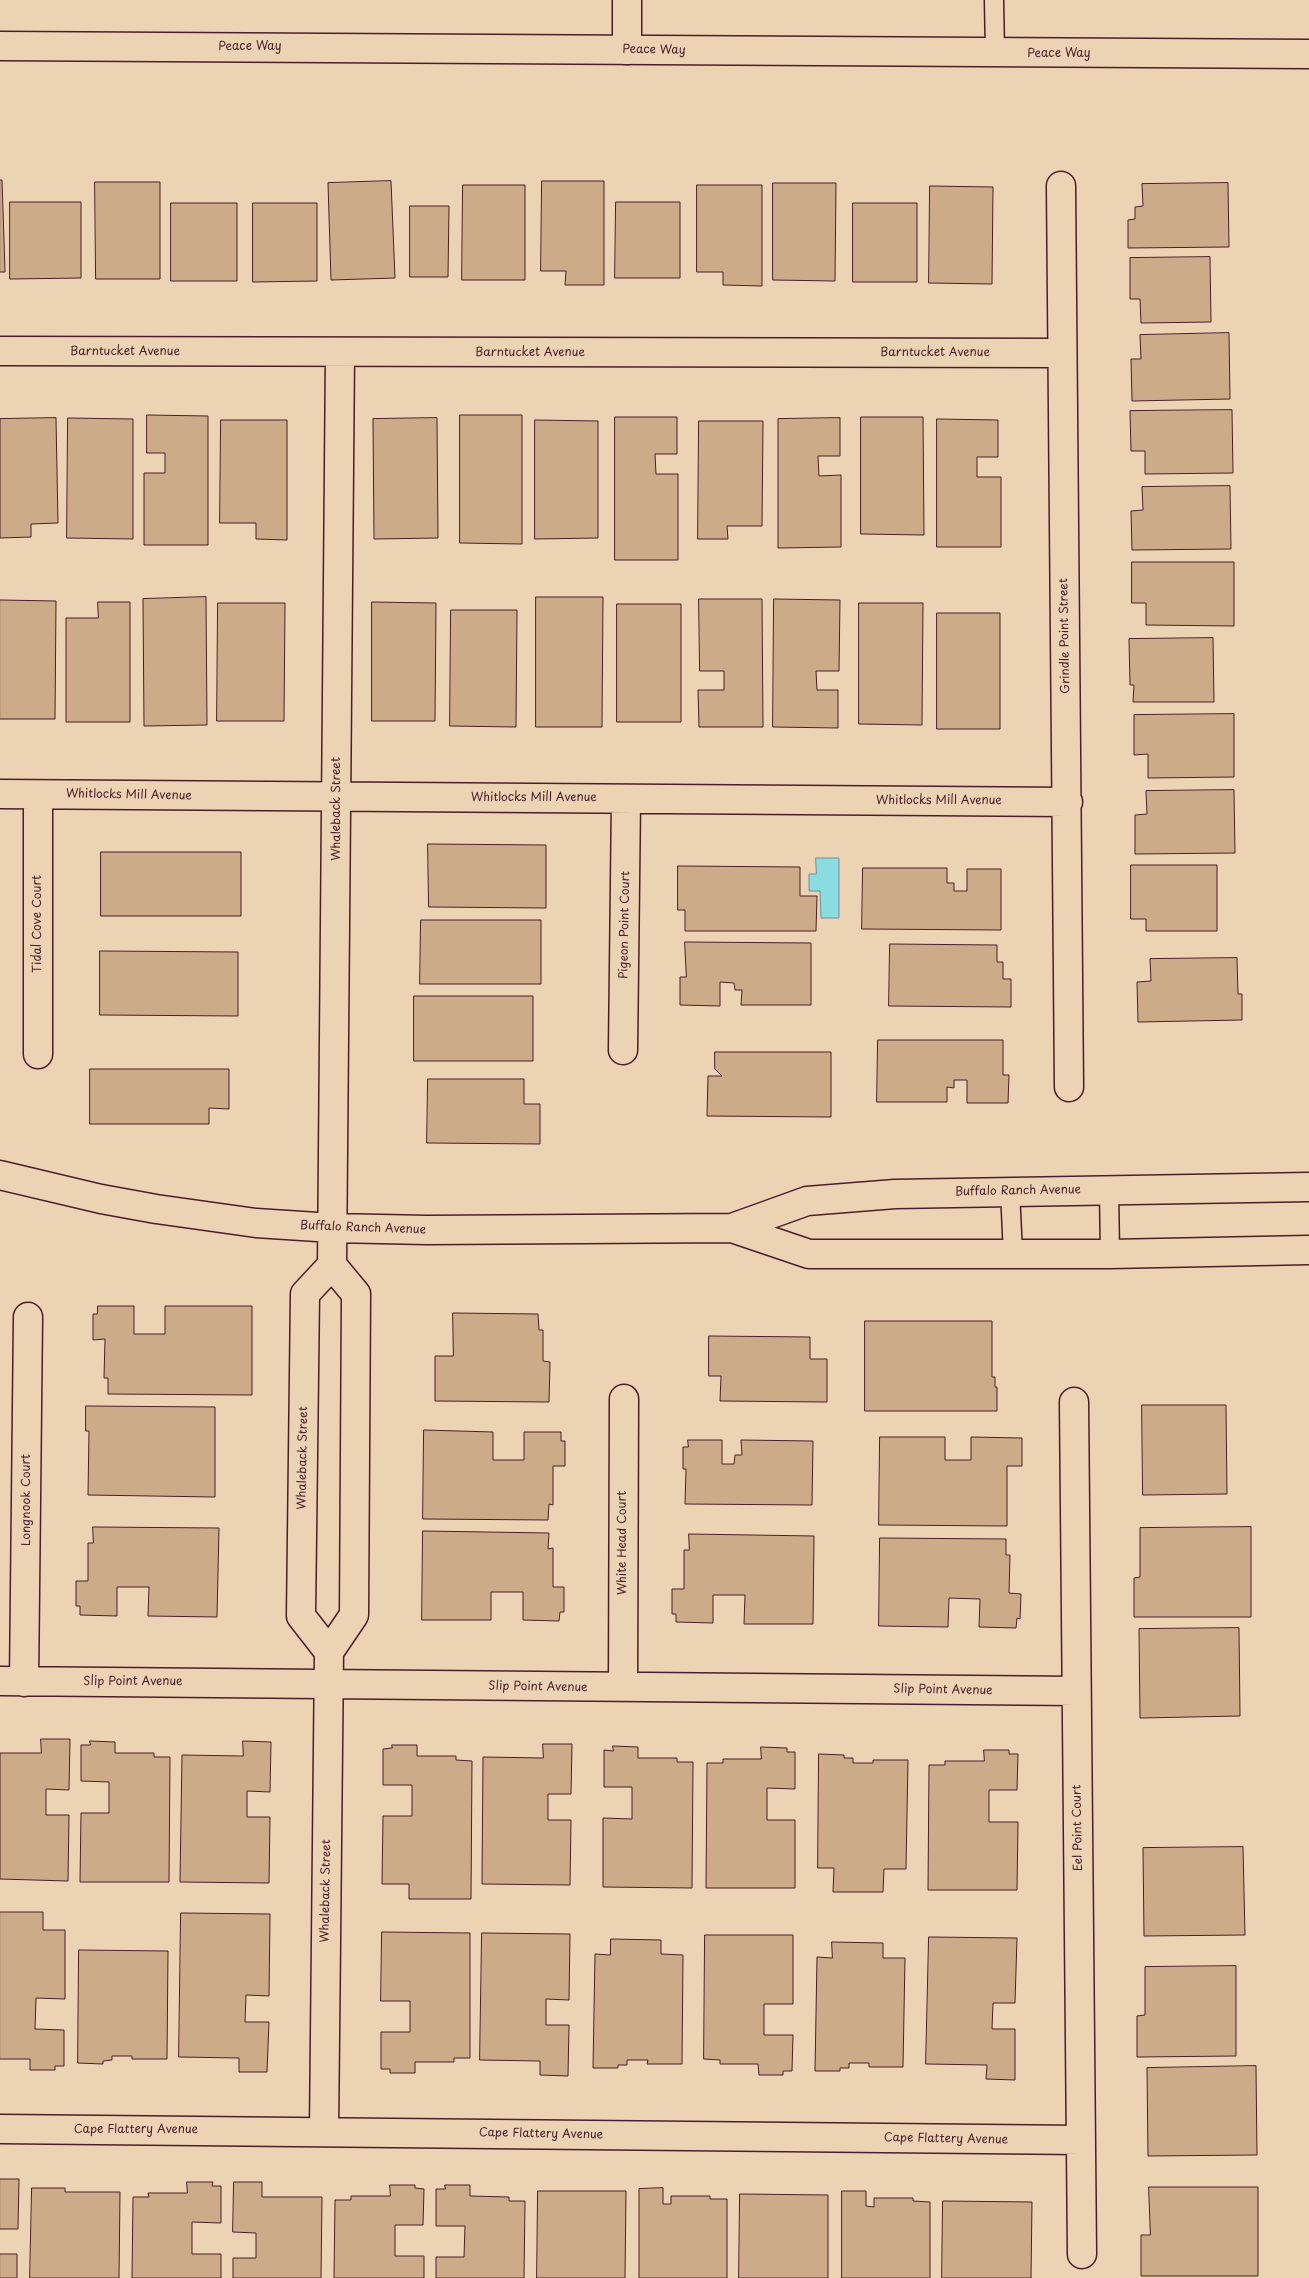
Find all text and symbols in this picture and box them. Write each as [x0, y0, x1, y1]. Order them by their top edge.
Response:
street label: Peace Way [218, 40, 282, 54]
street label: Peace Way [622, 42, 686, 58]
street label: Peace Way [1027, 47, 1091, 61]
street label: Barntucket Avenue [70, 345, 180, 359]
street label: Barntucket Avenue [475, 346, 585, 360]
street label: Barntucket Avenue [880, 346, 990, 360]
street label: Grindle Point Street [1057, 578, 1073, 694]
street label: Whaleback Street [330, 757, 344, 861]
street label: Whitlocks Mill Avenue [66, 787, 192, 803]
street label: Whitlocks Mill Avenue [471, 791, 597, 805]
street label: Whitlocks Mill Avenue [876, 794, 1002, 808]
street label: Pigeon Point Court [617, 871, 633, 979]
street label: Tidal Cove Court [31, 875, 45, 973]
street label: Buffalo Ranch Avenue [955, 1183, 1081, 1199]
street label: Buffalo Ranch Avenue [300, 1219, 426, 1237]
street label: Whaleback Street [295, 1406, 311, 1510]
street label: Longnook Court [20, 1454, 34, 1546]
street label: White Head Court [616, 1491, 630, 1595]
street label: Slip Point Avenue [83, 1675, 183, 1689]
street label: Slip Point Avenue [488, 1679, 588, 1695]
street label: Slip Point Avenue [893, 1682, 993, 1698]
street label: Eel Point Court [1070, 1784, 1086, 1872]
street label: Whaleback Street [318, 1839, 334, 1943]
street label: Cape Flattery Avenue [74, 2123, 198, 2137]
street label: Cape Flattery Avenue [479, 2126, 603, 2142]
street label: Cape Flattery Avenue [884, 2131, 1008, 2147]

